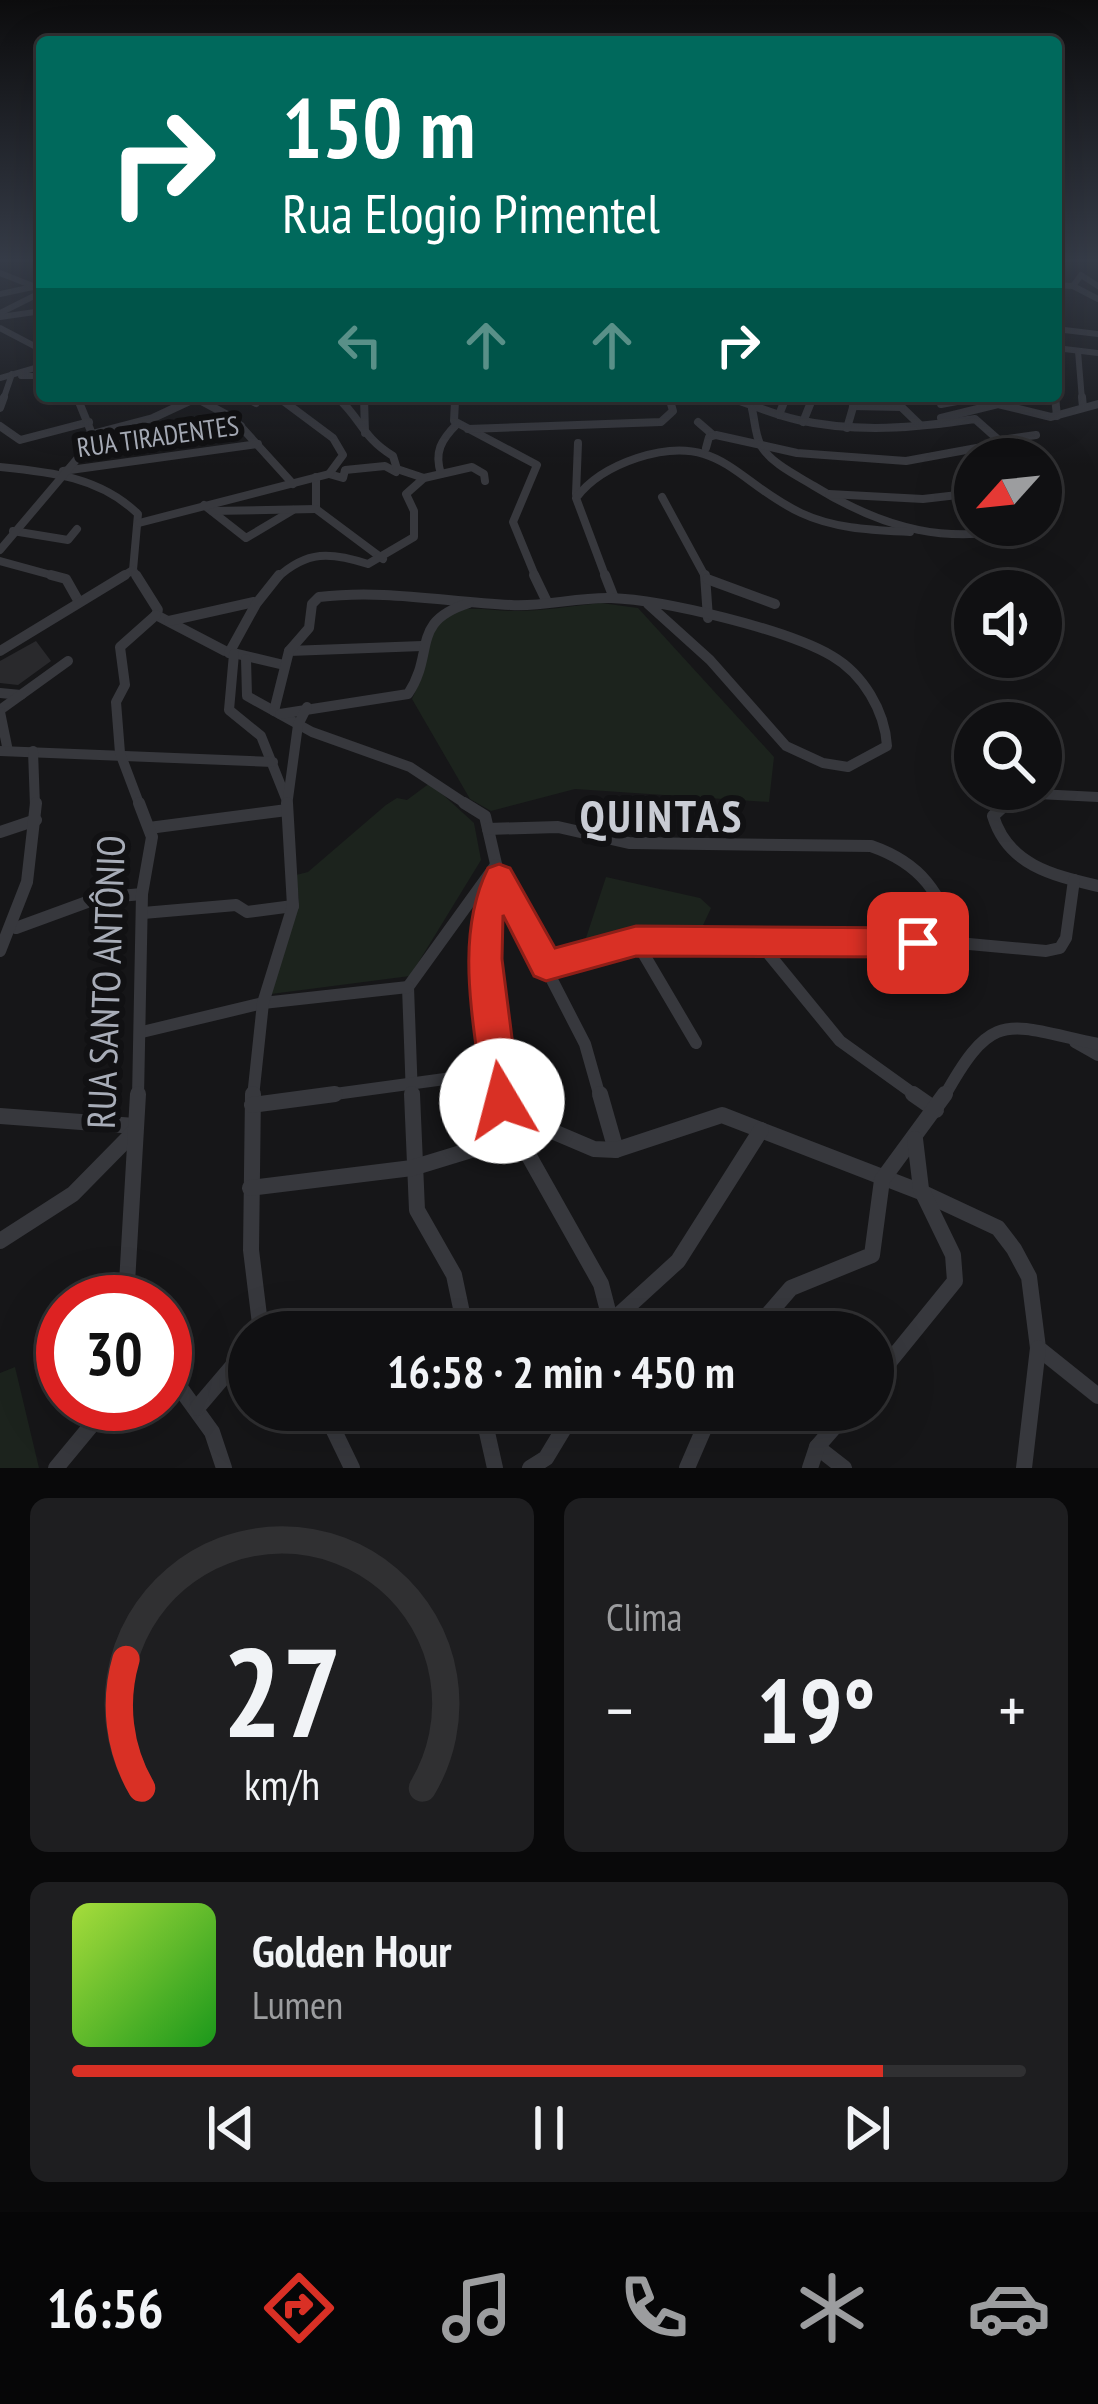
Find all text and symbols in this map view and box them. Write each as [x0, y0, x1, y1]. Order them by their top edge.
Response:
text: 150 m [282, 72, 475, 181]
icon: right [84, 84, 240, 240]
text: Rua Elogio Pimentel [282, 178, 660, 248]
icon: left [327, 312, 393, 378]
icon: ahead [453, 312, 519, 378]
icon: ahead [579, 312, 645, 378]
icon: right [705, 312, 771, 378]
street label: RUA TIRADENTES [75, 408, 241, 464]
north arrow [954, 438, 1062, 546]
map controls [954, 438, 1062, 810]
button: sound [954, 570, 1062, 678]
button: search [954, 702, 1062, 810]
district label: QUINTAS [580, 786, 744, 844]
street label: RUA SANTO ANTÔNIO [75, 834, 136, 1130]
pin [867, 892, 969, 994]
icon: arrive [885, 910, 951, 976]
position arrow [439, 1038, 565, 1164]
speed limit sign: 30 [36, 1275, 192, 1431]
text: 16:58 · 2 min · 450 m [387, 1342, 735, 1400]
text: Clima [606, 1591, 682, 1642]
text: 27 [222, 1610, 342, 1771]
text: 19° [757, 1651, 875, 1768]
text: − [606, 1667, 633, 1752]
text: + [999, 1667, 1026, 1752]
text: km/h [244, 1756, 320, 1812]
text: Golden Hour [252, 1921, 452, 1979]
text: Lumen [252, 1979, 343, 2030]
icon: previous [198, 2095, 264, 2161]
icon: pause [516, 2095, 582, 2161]
icon: next [834, 2095, 900, 2161]
icon: directions [257, 2266, 341, 2350]
icon: music [435, 2266, 519, 2350]
icon: phone [612, 2266, 696, 2350]
icon: climate [790, 2266, 874, 2350]
icon: car [967, 2266, 1051, 2350]
text: 16:56 [47, 2273, 164, 2343]

